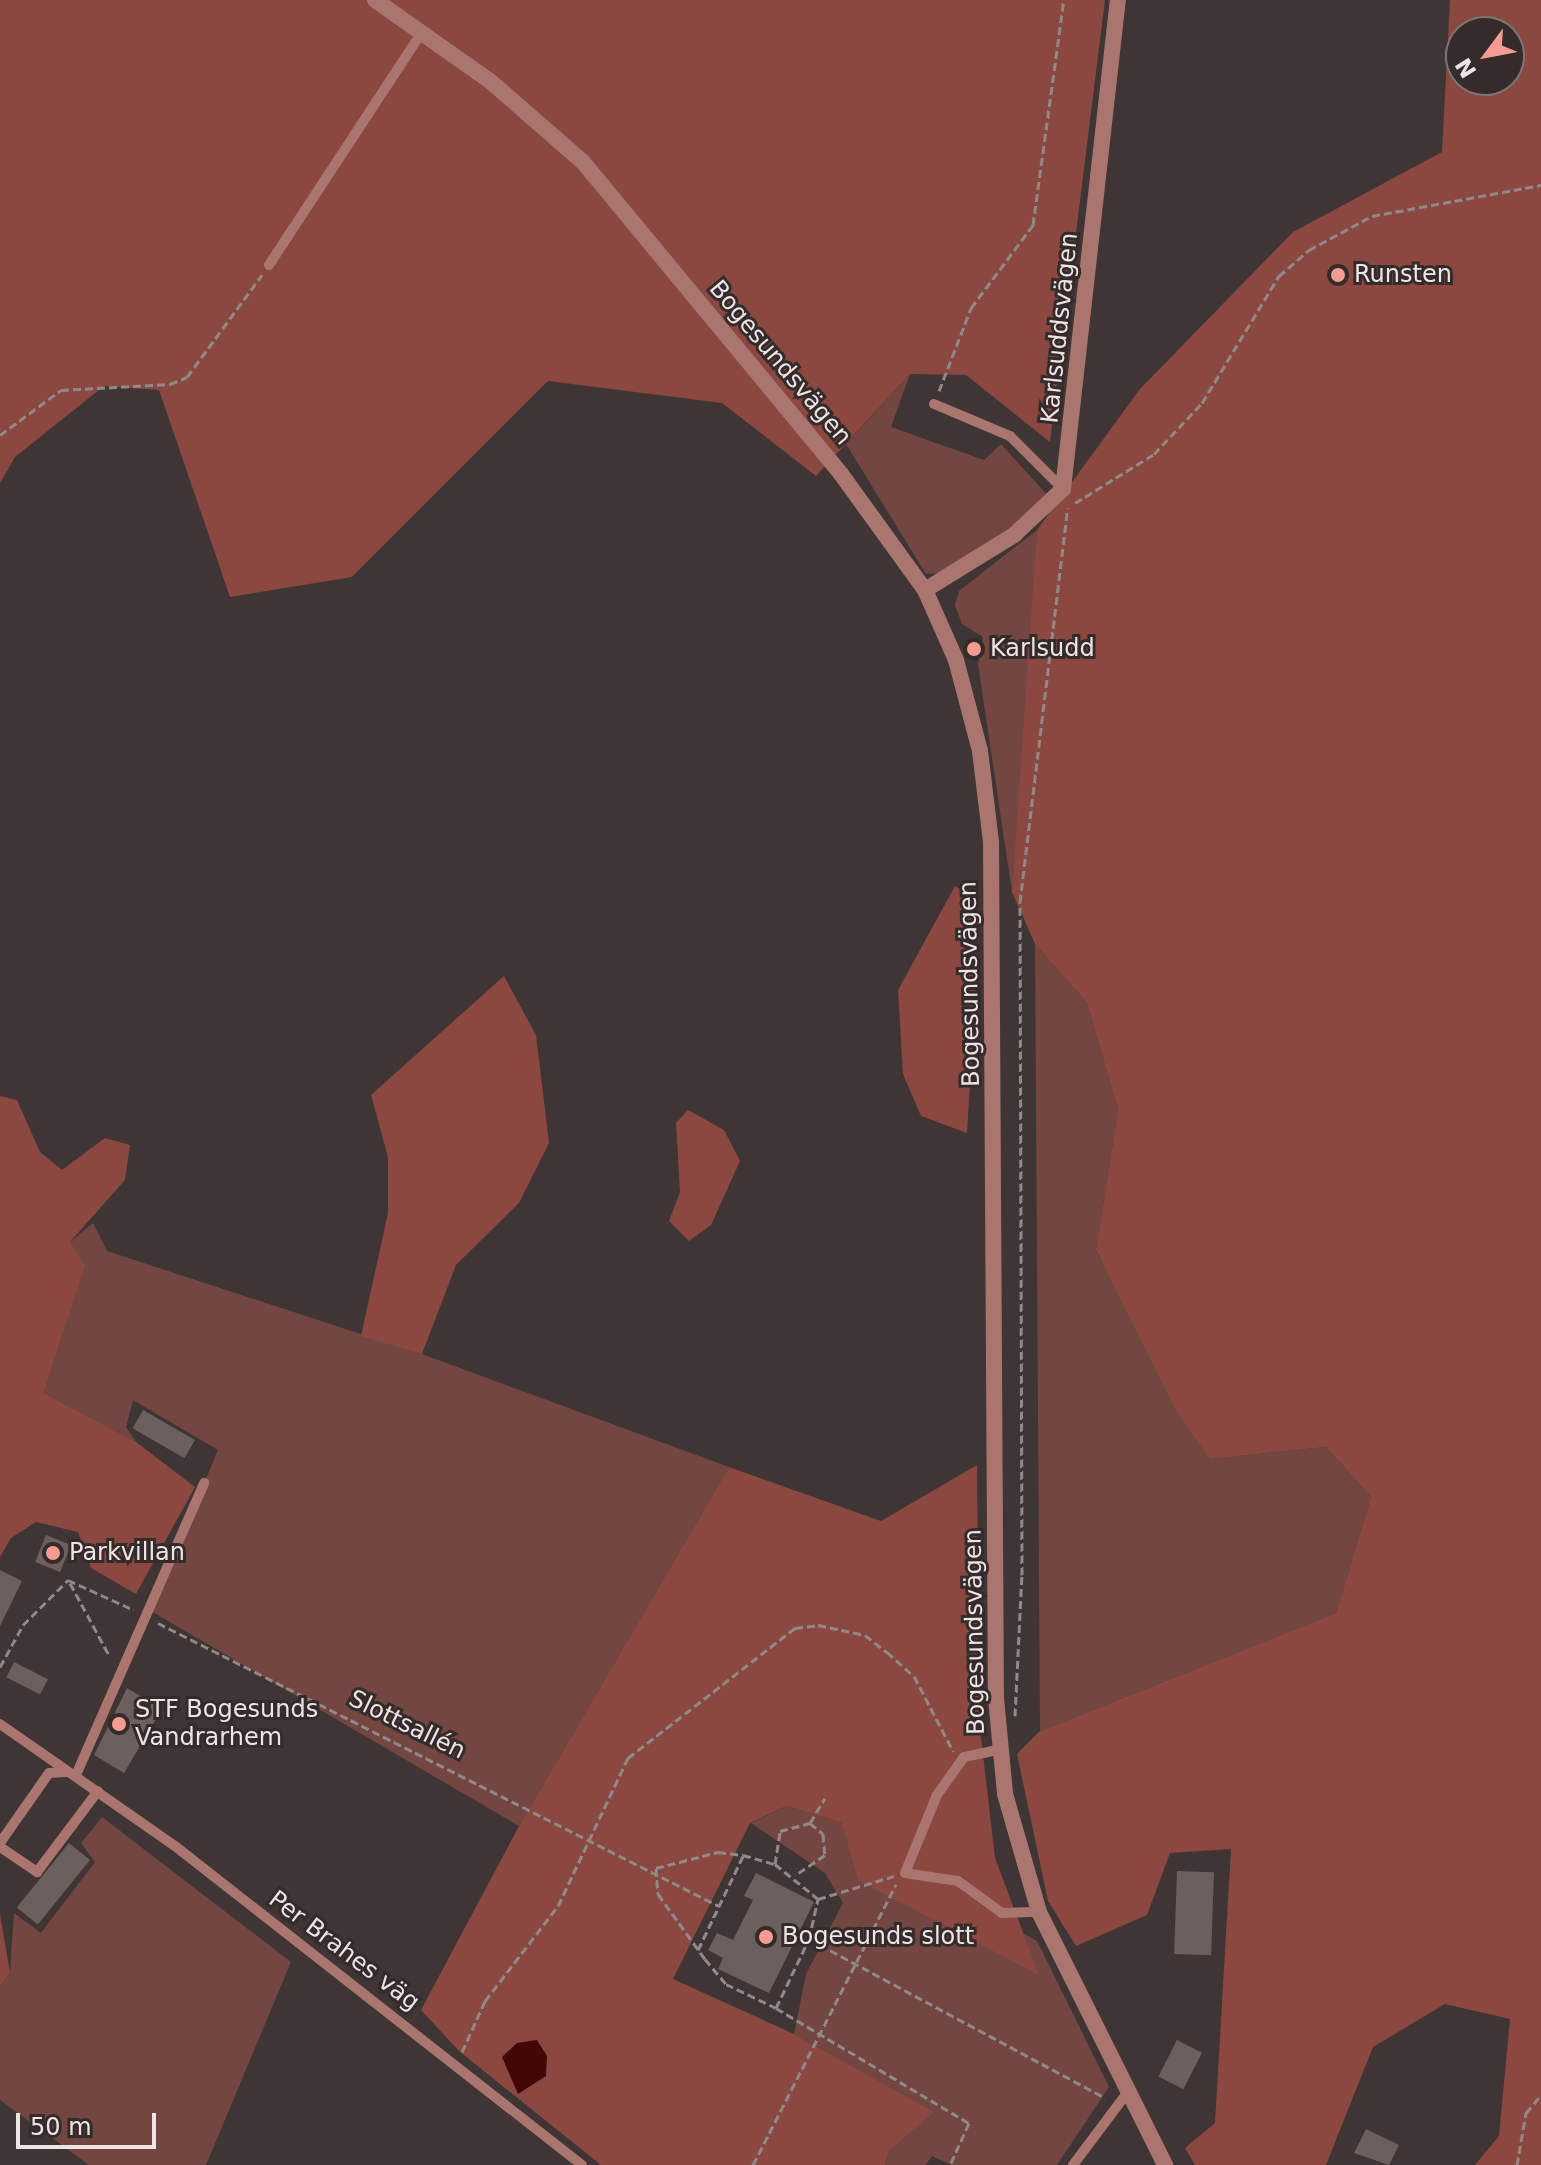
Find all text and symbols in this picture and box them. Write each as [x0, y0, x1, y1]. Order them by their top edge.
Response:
north arrow [1445, 16, 1525, 96]
text: N [1450, 53, 1481, 82]
street label: Karlsuddsvägen [1036, 231, 1084, 425]
place label: Runsten [1354, 261, 1452, 289]
marker: Runsten [1329, 266, 1347, 284]
street label: Bogesundsvägen [703, 275, 857, 451]
place label: Karlsudd [990, 635, 1095, 663]
marker: Karlsudd [965, 640, 983, 658]
street label: Bogesundsvägen [954, 881, 986, 1087]
street label: Bogesundsvägen [959, 1529, 991, 1735]
place label: Parkvillan [69, 1539, 185, 1567]
marker: Parkvillan [44, 1544, 62, 1562]
street label: Slottsallén [344, 1684, 470, 1766]
place label: STF Bogesunds Vandrarhem [135, 1696, 318, 1752]
marker: STF Bogesunds Vandrarhem [110, 1715, 128, 1733]
street label: Per Brahes väg [263, 1885, 425, 2017]
place label: Bogesunds slott [782, 1923, 974, 1951]
marker: Bogesunds slott [757, 1928, 775, 1946]
scale bar [20, 2097, 160, 2147]
text: 50 m [30, 2113, 92, 2141]

